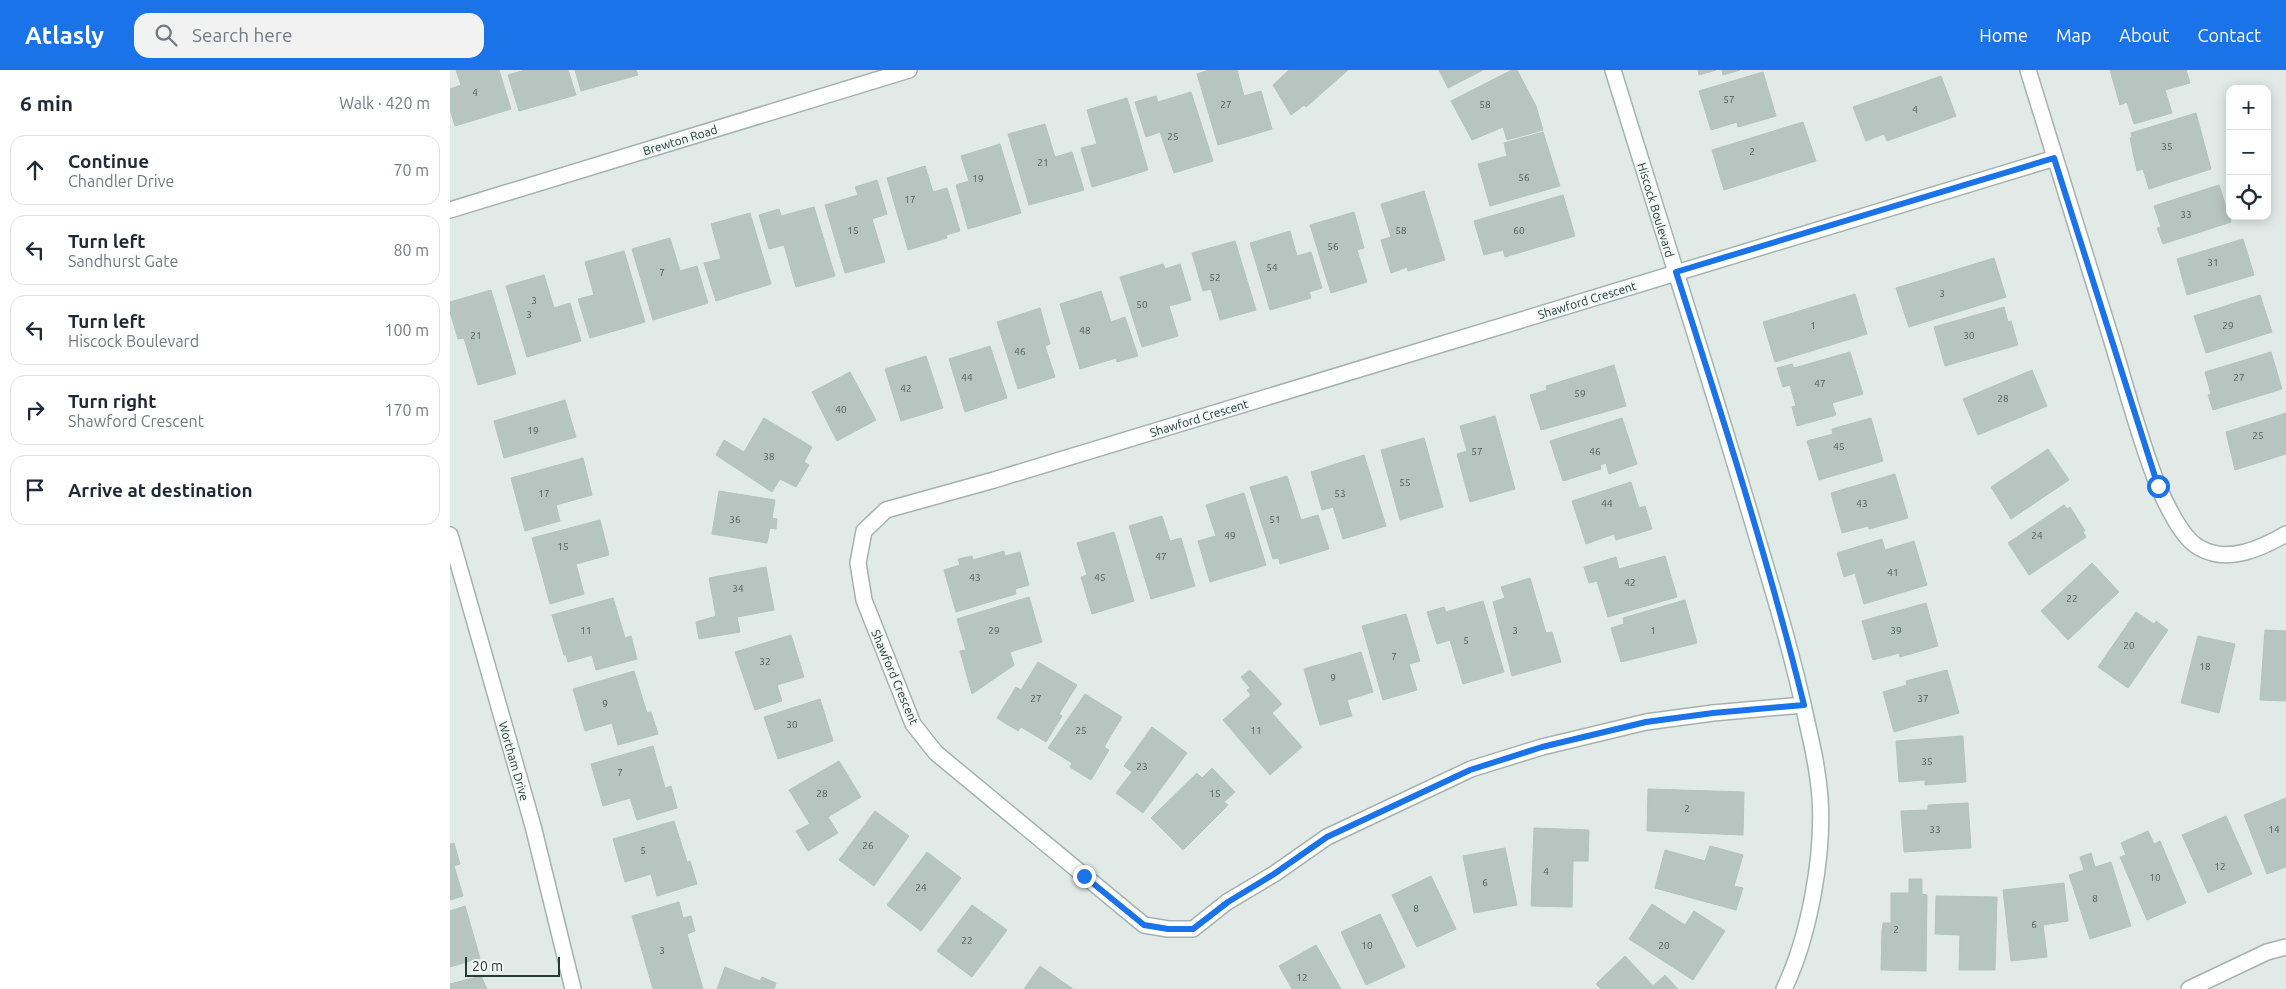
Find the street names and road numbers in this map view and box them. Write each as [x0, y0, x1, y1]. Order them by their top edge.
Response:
street label: Brewton Road [641, 123, 719, 157]
street label: Hiscock Boulevard [1635, 161, 1677, 259]
street label: Shawford Crescent [1536, 279, 1638, 321]
street label: Shawford Crescent [1148, 397, 1250, 439]
street label: Shawford Crescent [869, 628, 921, 727]
street label: Wortham Drive [496, 720, 532, 802]

